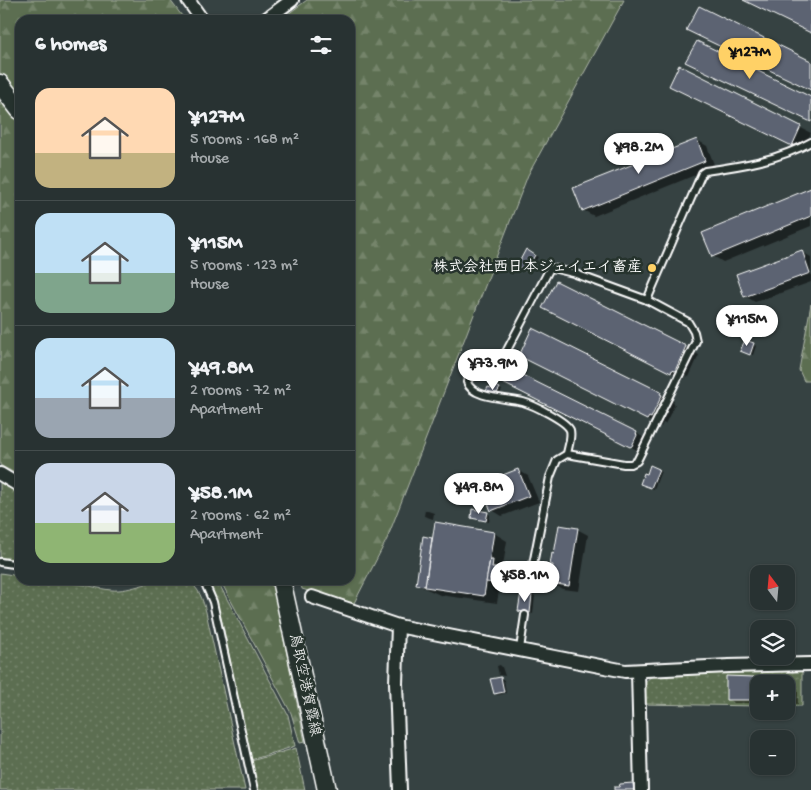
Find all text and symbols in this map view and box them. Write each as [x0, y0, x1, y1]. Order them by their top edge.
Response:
icon: filters [307, 31, 335, 59]
text: 6 homes [35, 33, 106, 58]
pin: ¥127M [715, 38, 785, 80]
text: ¥127M [729, 44, 771, 63]
text: ¥127M [190, 106, 244, 131]
icon: home [75, 108, 135, 168]
text: 5 rooms · 168 m² [190, 131, 299, 150]
pin: ¥98.2M [598, 132, 680, 175]
text: ¥98.2M [615, 139, 663, 158]
text: House [190, 150, 229, 169]
text: ¥115M [190, 232, 242, 257]
icon: home [75, 233, 135, 293]
text: 5 rooms · 123 m² [190, 257, 298, 276]
place label: 株式会社西日本ジェイエイ畜産 [433, 258, 642, 277]
marker: 株式会社西日本ジェイエイ畜産 [646, 262, 658, 274]
text: House [190, 276, 229, 295]
pin: ¥115M [712, 304, 782, 347]
text: ¥115M [727, 311, 767, 330]
pin: ¥73.9M [452, 348, 534, 391]
text: ¥73.9M [469, 355, 517, 374]
text: ¥49.8M [190, 357, 253, 382]
icon: home [75, 358, 135, 418]
text: 2 rooms · 72 m² [190, 382, 291, 401]
text: Apartment [190, 401, 262, 420]
pin: ¥49.8M [438, 472, 520, 515]
text: ¥49.8M [455, 479, 503, 498]
text: ¥58.1M [190, 482, 252, 507]
icon: home [75, 483, 135, 543]
text: 2 rooms · 62 m² [190, 507, 291, 526]
text: Apartment [190, 526, 262, 545]
pin: ¥58.1M [484, 560, 566, 603]
north arrow [750, 565, 795, 610]
map controls [750, 565, 795, 775]
text: ¥58.1M [501, 567, 549, 586]
button: layers [750, 620, 795, 665]
street label: 鳥取空港賀露線 [284, 632, 325, 738]
button: + [750, 675, 795, 720]
button: − [750, 730, 795, 775]

